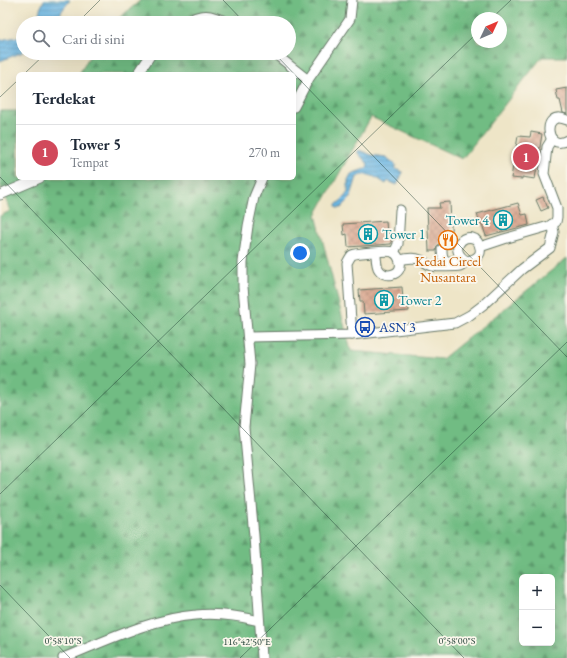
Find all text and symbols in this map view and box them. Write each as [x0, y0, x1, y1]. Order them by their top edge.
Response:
north arrow [471, 12, 507, 48]
search box [16, 16, 296, 60]
icon: search [30, 27, 52, 49]
text: Cari di sini [62, 29, 125, 48]
text: Terdekat [32, 87, 95, 109]
text: Tower 5 [70, 135, 121, 154]
pin: 1 [513, 142, 539, 172]
text: 1 [42, 144, 48, 161]
text: 270 m [249, 144, 280, 161]
text: Tempat [70, 154, 108, 171]
building icon: Tower 4 [492, 209, 514, 231]
place label: Tower 4 [445, 211, 489, 229]
building icon: Tower 1 [357, 223, 379, 245]
place label: Tower 1 [382, 225, 426, 243]
restaurant icon: Kedai Circel Nusantara [437, 229, 459, 251]
your location [290, 243, 310, 263]
place label: Kedai Circel Nusantara [415, 252, 482, 286]
building icon: Tower 2 [373, 289, 395, 311]
place label: Tower 2 [398, 291, 442, 309]
bus stop icon: ASN 3 [354, 316, 376, 338]
place label: ASN 3 [378, 318, 416, 336]
map controls [519, 574, 555, 646]
button: + [519, 574, 555, 610]
button: − [519, 610, 555, 646]
text: 0°58'10"S [45, 634, 82, 647]
text: 0°58'00"S [439, 634, 476, 647]
text: 116°42'50"E [223, 635, 271, 648]

